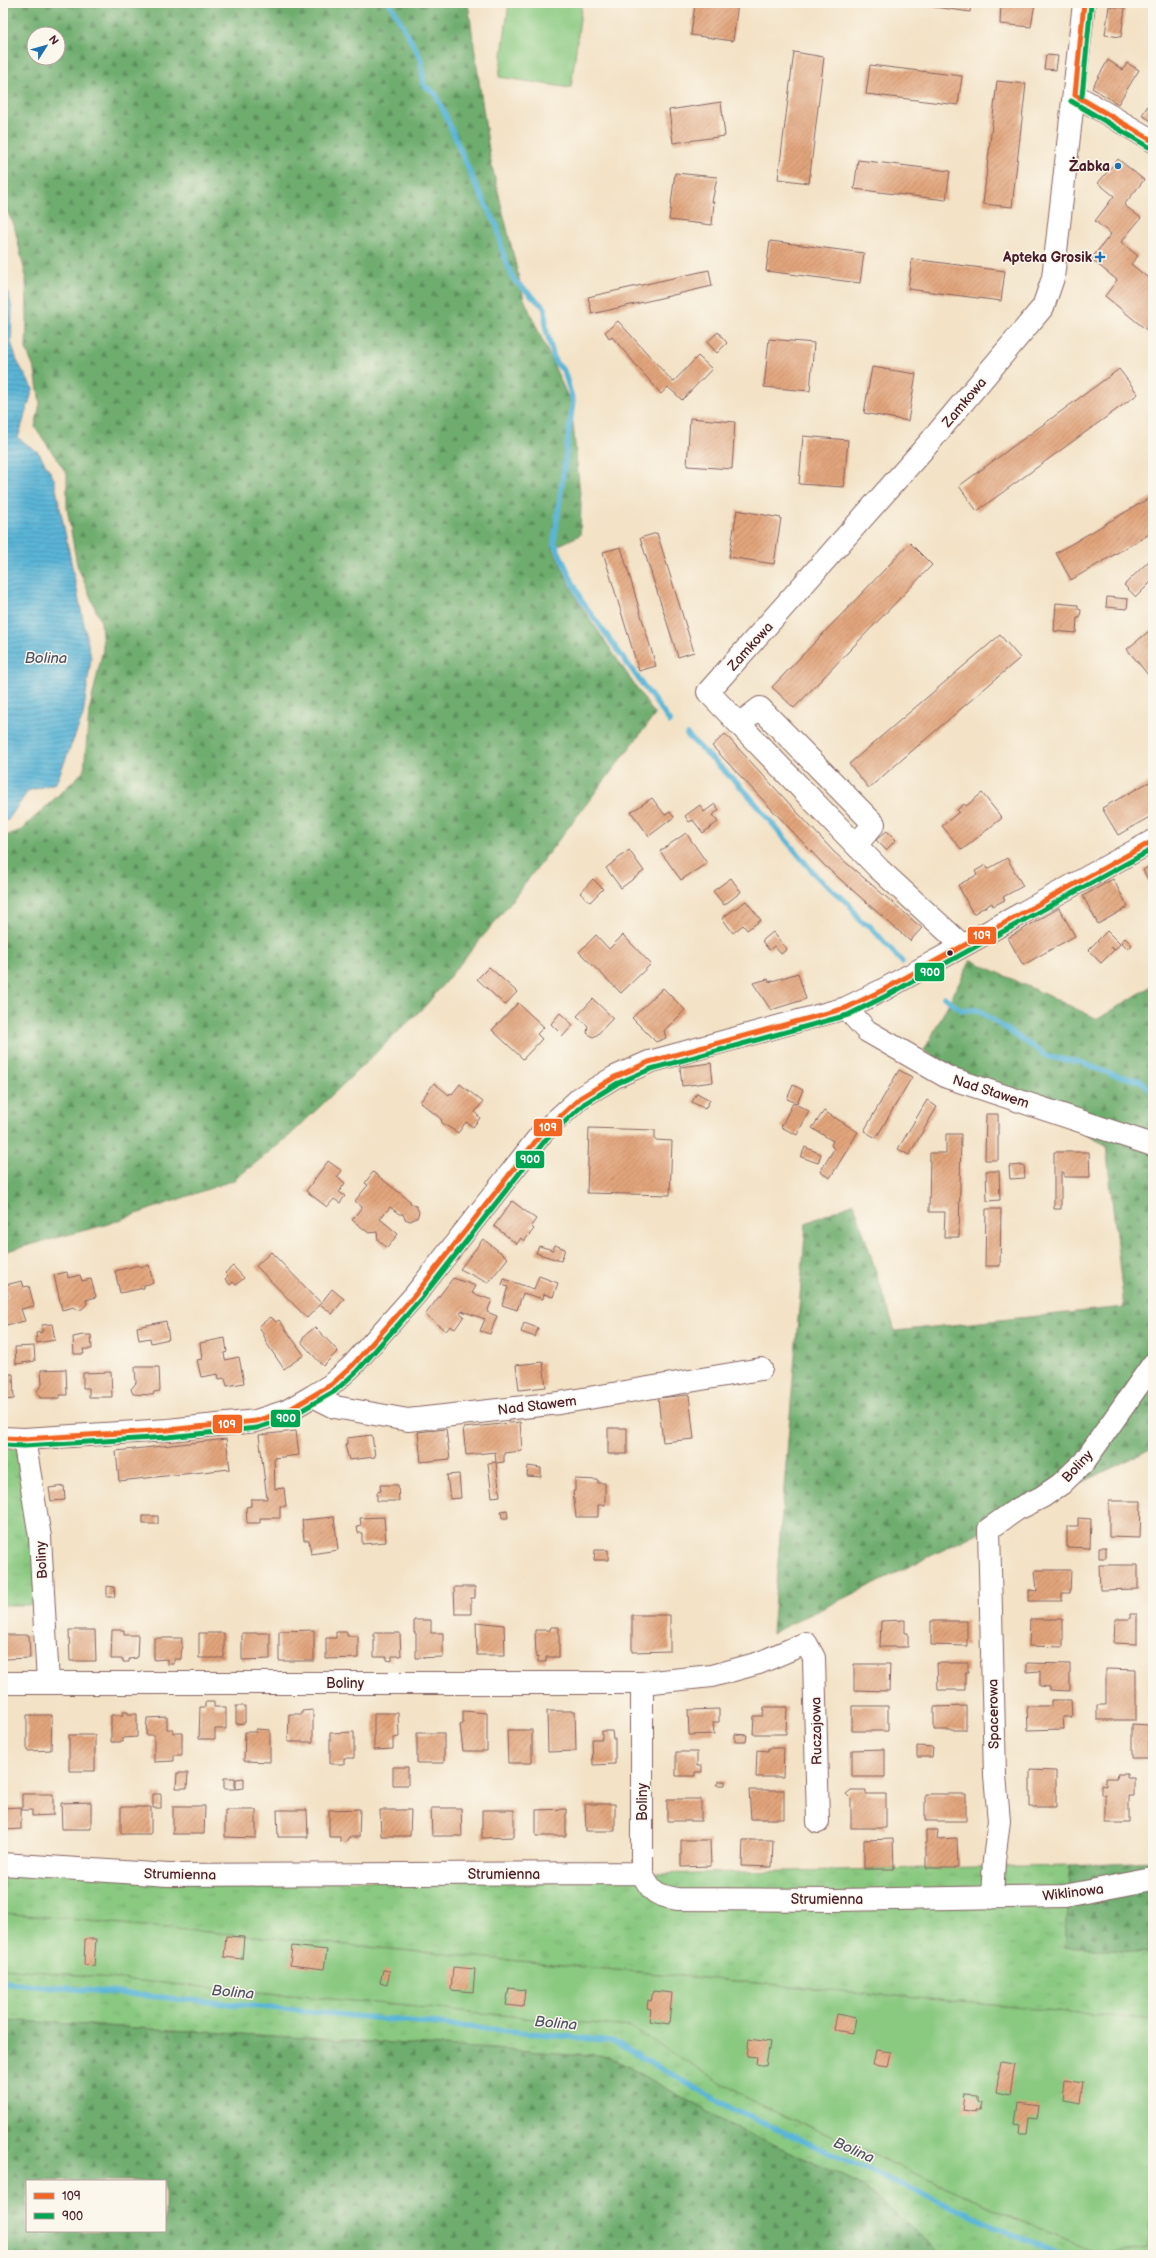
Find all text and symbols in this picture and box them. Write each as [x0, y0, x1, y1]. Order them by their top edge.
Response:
north arrow [26, 26, 66, 66]
text: N [46, 33, 61, 47]
place label: Żabka [1069, 156, 1110, 175]
marker: Żabka [1113, 161, 1123, 171]
place label: Apteka Grosik [1002, 249, 1093, 266]
marker: Apteka Grosik [1095, 252, 1105, 262]
street label: Zamkowa [938, 374, 990, 431]
street label: Zamkowa [723, 618, 777, 675]
water label: Bolina [25, 649, 67, 668]
line badge: 109 [967, 926, 997, 945]
text: 109 [973, 929, 991, 942]
unlabelled marker [945, 948, 955, 958]
line badge: 900 [914, 962, 945, 982]
text: 900 [920, 966, 940, 979]
street label: Nad Stawem [950, 1071, 1031, 1112]
line badge: 109 [533, 1118, 563, 1137]
text: 109 [539, 1121, 557, 1134]
line badge: 900 [515, 1150, 545, 1169]
text: 900 [520, 1153, 540, 1166]
street label: Nad Stawem [497, 1392, 578, 1419]
line badge: 900 [270, 1409, 301, 1428]
text: 900 [276, 1412, 296, 1425]
line badge: 109 [212, 1414, 243, 1434]
text: 109 [218, 1418, 236, 1431]
street label: Boliny [1058, 1446, 1097, 1486]
street label: Boliny [32, 1540, 51, 1579]
street label: Boliny [326, 1675, 365, 1692]
street label: Spacerowa [984, 1679, 1003, 1749]
street label: Ruczajowa [807, 1697, 826, 1765]
street label: Boliny [634, 1782, 651, 1821]
street label: Strumienna [144, 1865, 216, 1884]
street label: Strumienna [468, 1866, 540, 1883]
street label: Wiklinowa [1041, 1880, 1105, 1905]
street label: Strumienna [791, 1891, 863, 1908]
water label: Bolina [211, 1981, 255, 2004]
water label: Bolina [534, 2012, 578, 2035]
water label: Bolina [830, 2133, 877, 2168]
legend [26, 2180, 166, 2232]
text: 109 [62, 2189, 81, 2204]
text: 900 [62, 2209, 83, 2224]

